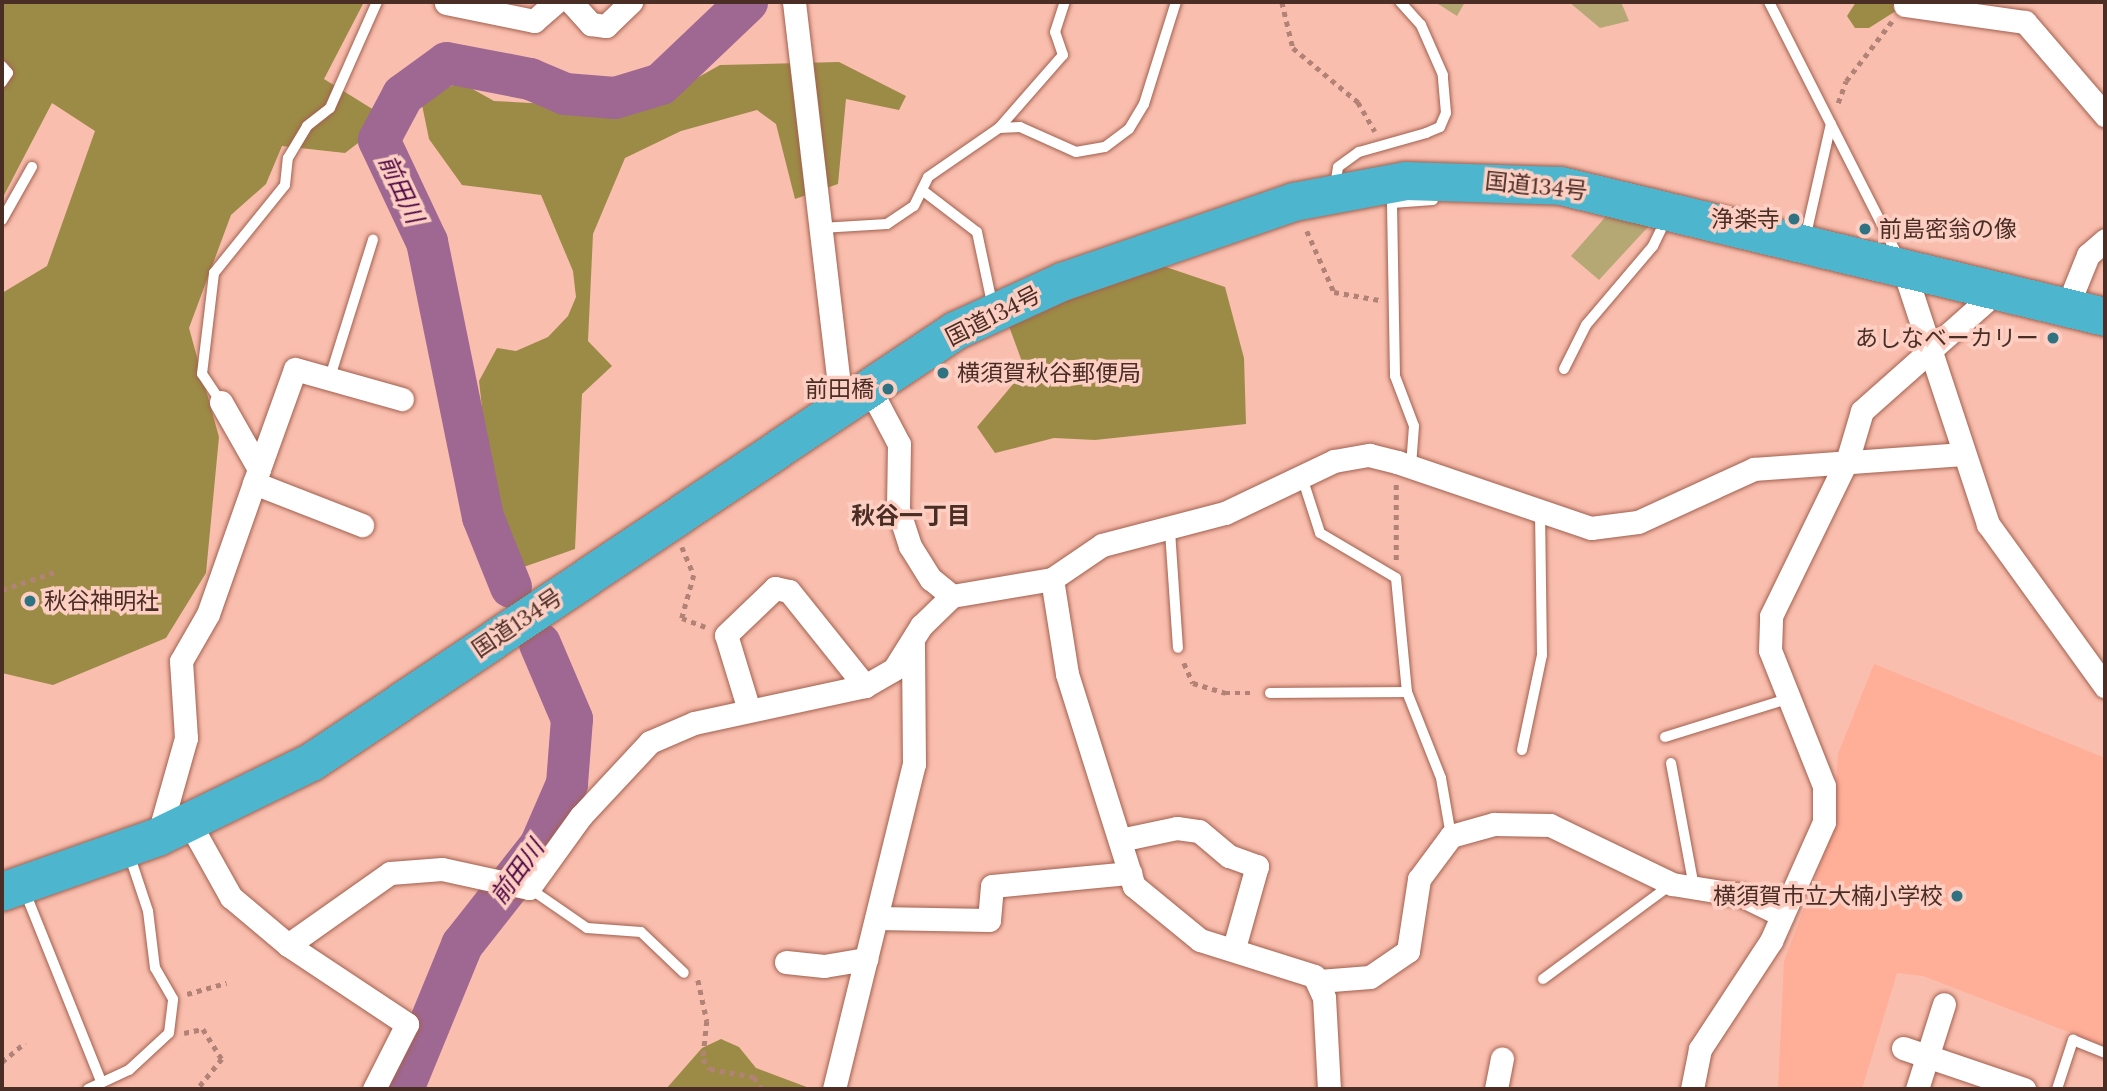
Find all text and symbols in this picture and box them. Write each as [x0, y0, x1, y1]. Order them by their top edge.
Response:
water label: 前田川 [373, 150, 429, 228]
street label: 国道134号 [1484, 167, 1588, 205]
place label: 浄楽寺 [1711, 205, 1780, 233]
marker: 浄楽寺 [1786, 211, 1802, 227]
place label: 前島密翁の像 [1879, 215, 2017, 243]
marker: 前島密翁の像 [1857, 221, 1873, 237]
street label: 国道134号 [941, 280, 1045, 352]
place label: あしなベーカリー [1855, 324, 2039, 352]
marker: あしなベーカリー [2045, 330, 2061, 346]
place label: 横須賀秋谷郵便局 [957, 359, 1141, 387]
marker: 横須賀秋谷郵便局 [935, 365, 951, 381]
place label: 前田橋 [805, 375, 874, 403]
marker: 前田橋 [880, 381, 896, 397]
district label: 秋谷一丁目 [851, 502, 971, 530]
street label: 国道134号 [467, 583, 567, 663]
place label: 秋谷神明社 [44, 587, 159, 615]
marker: 秋谷神明社 [22, 593, 38, 609]
water label: 前田川 [484, 834, 550, 910]
place label: 横須賀市立大楠小学校 [1713, 882, 1943, 910]
marker: 横須賀市立大楠小学校 [1949, 888, 1965, 904]

